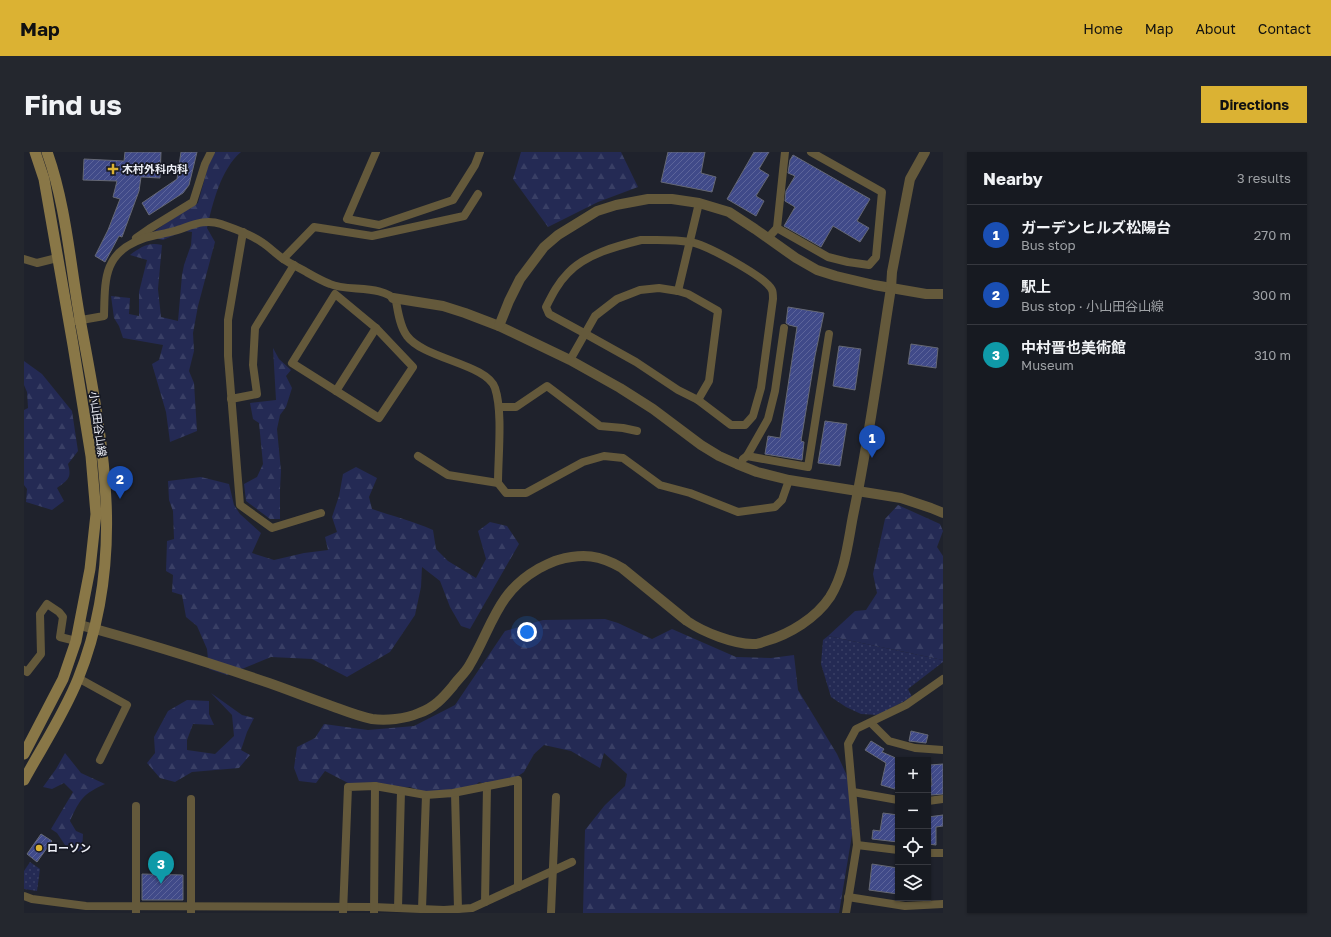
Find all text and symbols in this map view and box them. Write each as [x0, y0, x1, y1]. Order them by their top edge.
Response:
text: Map [20, 17, 60, 40]
text: Home [1083, 20, 1123, 37]
text: Map [1145, 20, 1173, 37]
text: About [1195, 20, 1236, 37]
text: Contact [1258, 20, 1311, 37]
button: Directions [1201, 86, 1307, 123]
text: Find us [24, 88, 122, 121]
place label: 木村外科内科 [122, 162, 188, 175]
marker: 木村外科内科 [107, 163, 119, 175]
text: Nearby [983, 168, 1043, 189]
text: 3 results [1237, 170, 1291, 186]
text: ガーデンヒルズ松陽台 [1021, 218, 1171, 236]
text: 1 [993, 227, 999, 243]
text: 270 m [1254, 227, 1291, 243]
text: Bus stop [1021, 237, 1076, 253]
text: 駅上 [1021, 277, 1051, 295]
text: 2 [992, 287, 1000, 303]
text: 300 m [1253, 287, 1291, 303]
text: Bus stop · 小山田谷山線 [1021, 298, 1164, 314]
text: 中村晋也美術館 [1021, 338, 1126, 356]
text: 3 [992, 347, 1000, 363]
text: 310 m [1254, 347, 1291, 363]
text: Museum [1021, 357, 1074, 373]
street label: 小山田谷山線 [87, 390, 110, 458]
pin: 1 [859, 425, 885, 458]
pin: 2 [107, 466, 133, 499]
your location [517, 622, 537, 642]
map controls [895, 757, 931, 901]
button: + [895, 757, 931, 793]
button: − [895, 793, 931, 829]
button: locate [895, 829, 931, 865]
place label: ローソン [47, 841, 91, 854]
marker: ローソン [34, 843, 44, 853]
pin: 3 [148, 851, 174, 884]
button: layers [895, 865, 931, 901]

